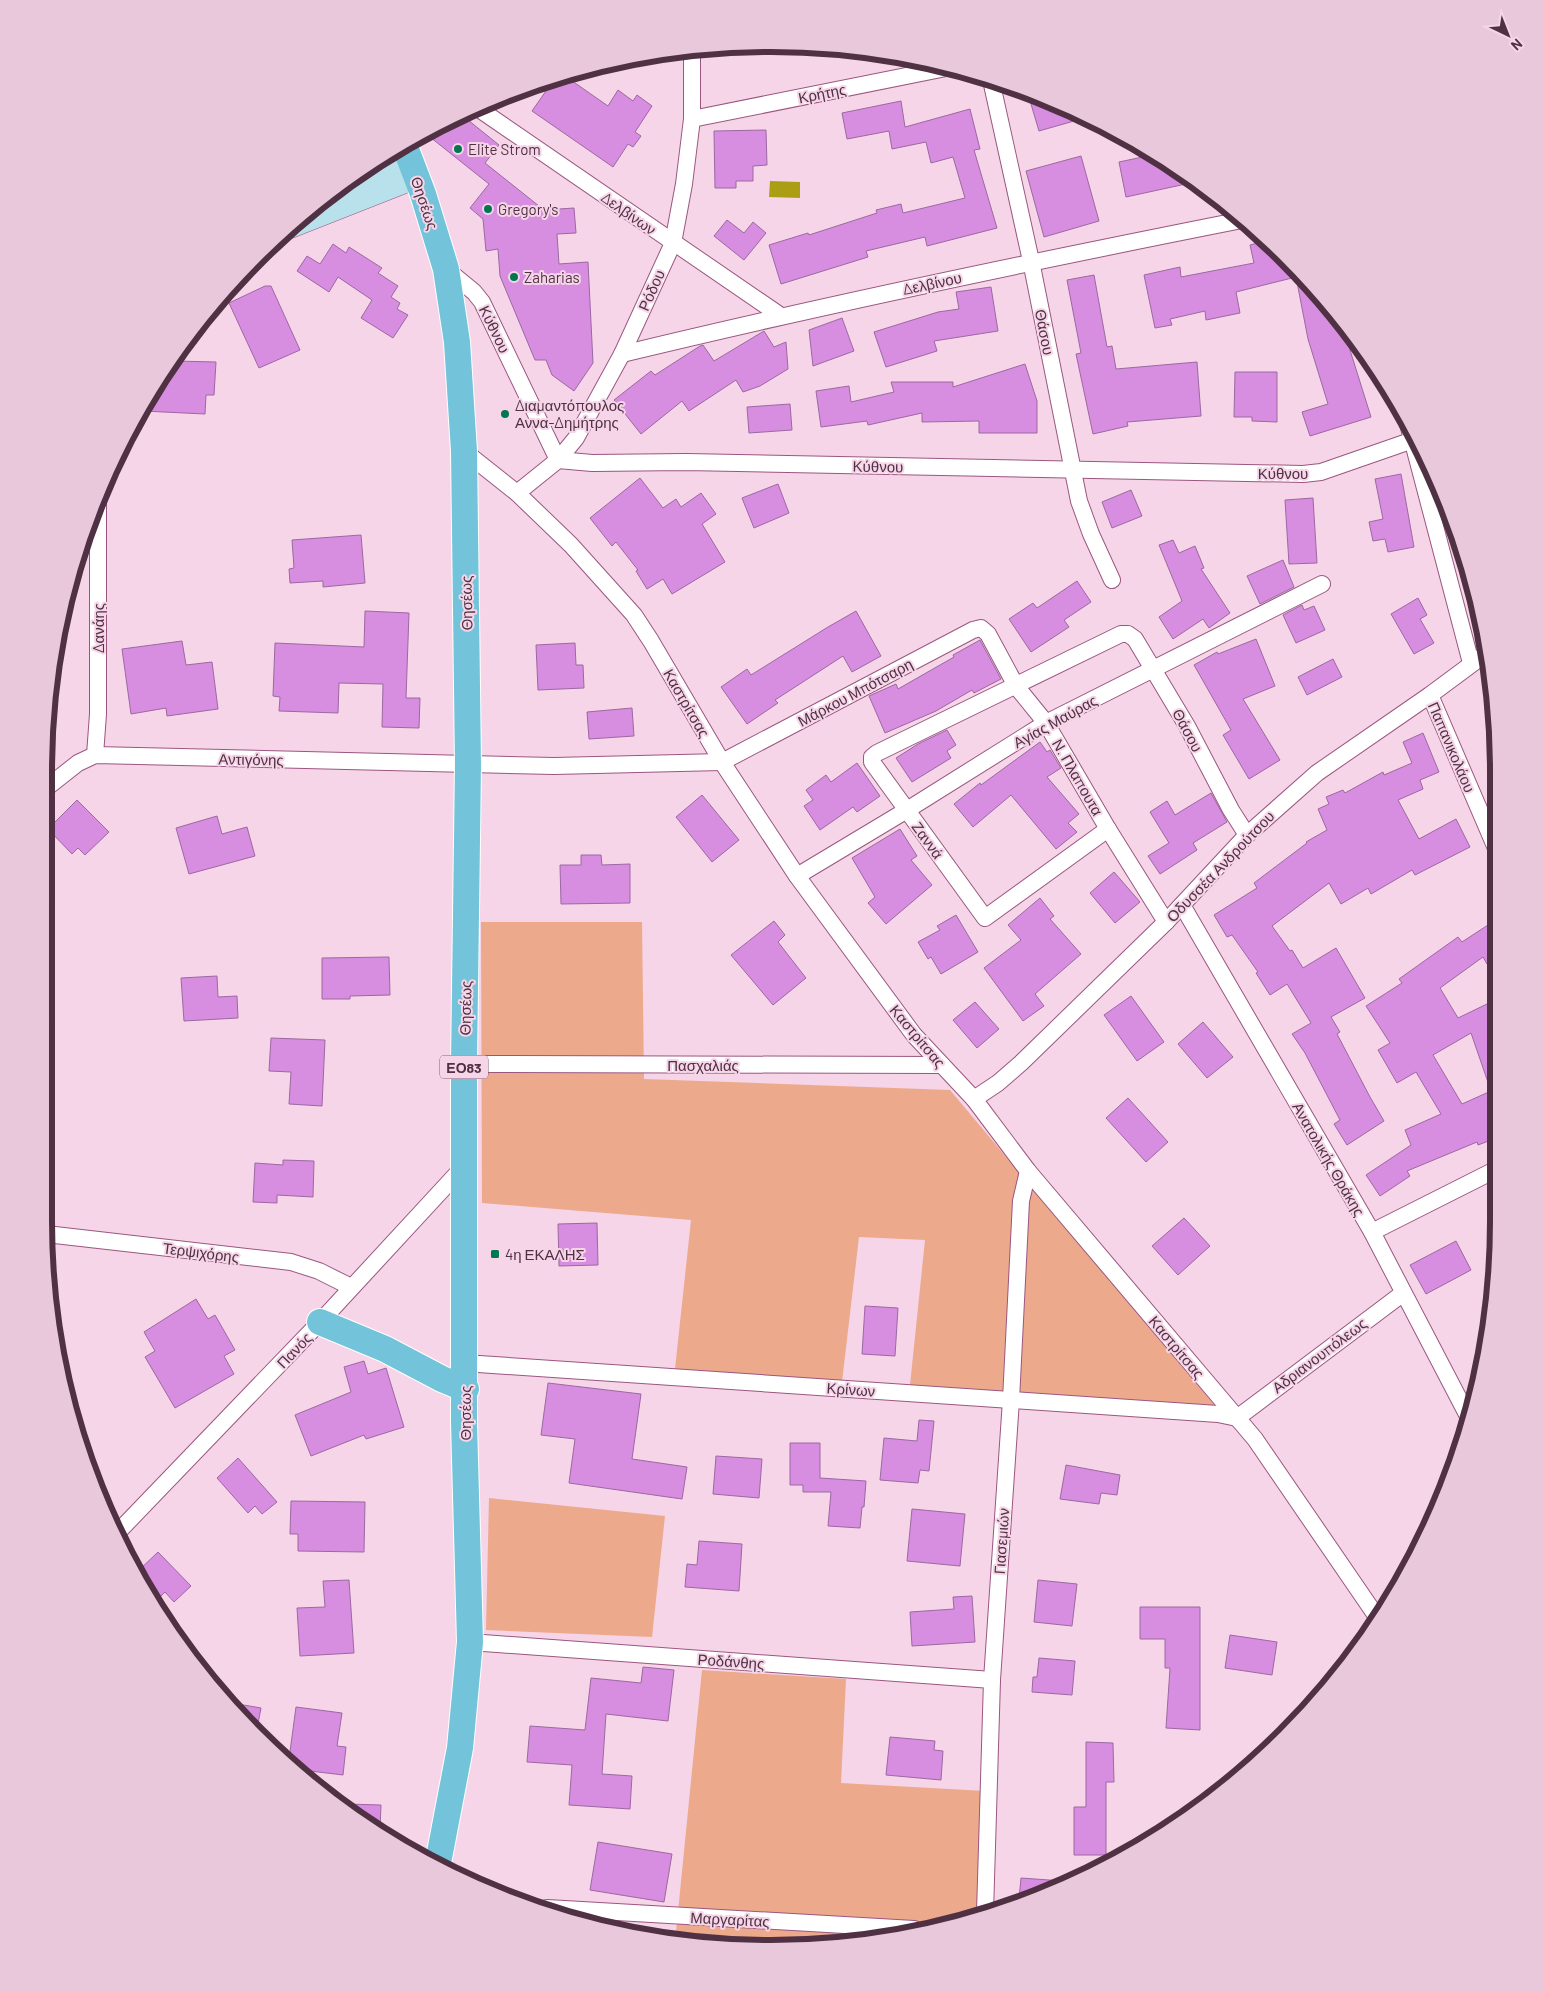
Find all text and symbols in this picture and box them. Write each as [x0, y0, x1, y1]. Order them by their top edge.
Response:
north arrow [1483, 10, 1533, 60]
text: N [1508, 35, 1526, 54]
street label: Κρήτης [797, 80, 847, 106]
place label: Elite Strom [468, 140, 541, 158]
marker: Elite Strom [452, 143, 464, 155]
street label: Θησέως [408, 174, 442, 232]
street label: Δελβίνων [598, 188, 660, 238]
place label: Gregory's [498, 200, 558, 218]
marker: Gregory's [482, 203, 494, 215]
street label: Ρόδου [634, 267, 668, 313]
place label: Zaharias [524, 268, 580, 286]
street label: Δελβίνου [901, 268, 963, 298]
marker: Zaharias [508, 271, 520, 283]
street label: Κύθνου [476, 302, 514, 356]
street label: Θάσου [1032, 308, 1058, 356]
place label: Διαμαντόπουλος Αννα-Δημήτρης [515, 396, 624, 431]
marker: Διαμαντόπουλος Αννα-Δημήτρης [499, 408, 511, 420]
street label: Κύθνου [853, 457, 903, 475]
street label: Κύθνου [1258, 464, 1308, 482]
street label: Θησέως [457, 575, 475, 631]
street label: Δανάης [89, 603, 107, 653]
street label: Μάρκου Μπότσαρη [795, 654, 915, 730]
street label: Καστρίτσας [660, 665, 714, 741]
street label: Αγίας Μαύρας [1010, 691, 1100, 751]
street label: Παπανικολάου [1425, 699, 1479, 795]
street label: Θάσου [1169, 705, 1207, 755]
street label: Ν. Πλαπουτα [1049, 736, 1107, 819]
street label: Αντιγόνης [218, 749, 284, 769]
street label: Οδυσσέα Ανδρούτσου [1162, 807, 1278, 925]
street label: Ζαννά [909, 818, 948, 862]
street label: Θησέως [456, 980, 474, 1036]
street label: Καστρίτσας [887, 1001, 949, 1071]
road number: ΕΟ83 [440, 1056, 488, 1078]
street label: Πασχαλιάς [667, 1056, 739, 1074]
street label: Ανατολικής Θράκης [1289, 1099, 1369, 1219]
street label: Τερψιχόρης [162, 1238, 240, 1266]
place label: 4η ΕΚΑΛΗΣ [505, 1245, 585, 1263]
marker: 4η ΕΚΑΛΗΣ [489, 1248, 501, 1260]
street label: Καστρίτσας [1146, 1312, 1208, 1382]
street label: Αδριανουπόλεως [1268, 1314, 1370, 1396]
street label: Πανός [273, 1328, 315, 1372]
street label: Κρίνων [826, 1378, 876, 1400]
street label: Θησέως [456, 1386, 474, 1440]
street label: Γιασεμιών [990, 1507, 1012, 1575]
street label: Ροδάνθης [697, 1650, 765, 1672]
street label: Μαργαρίτας [690, 1908, 770, 1930]

